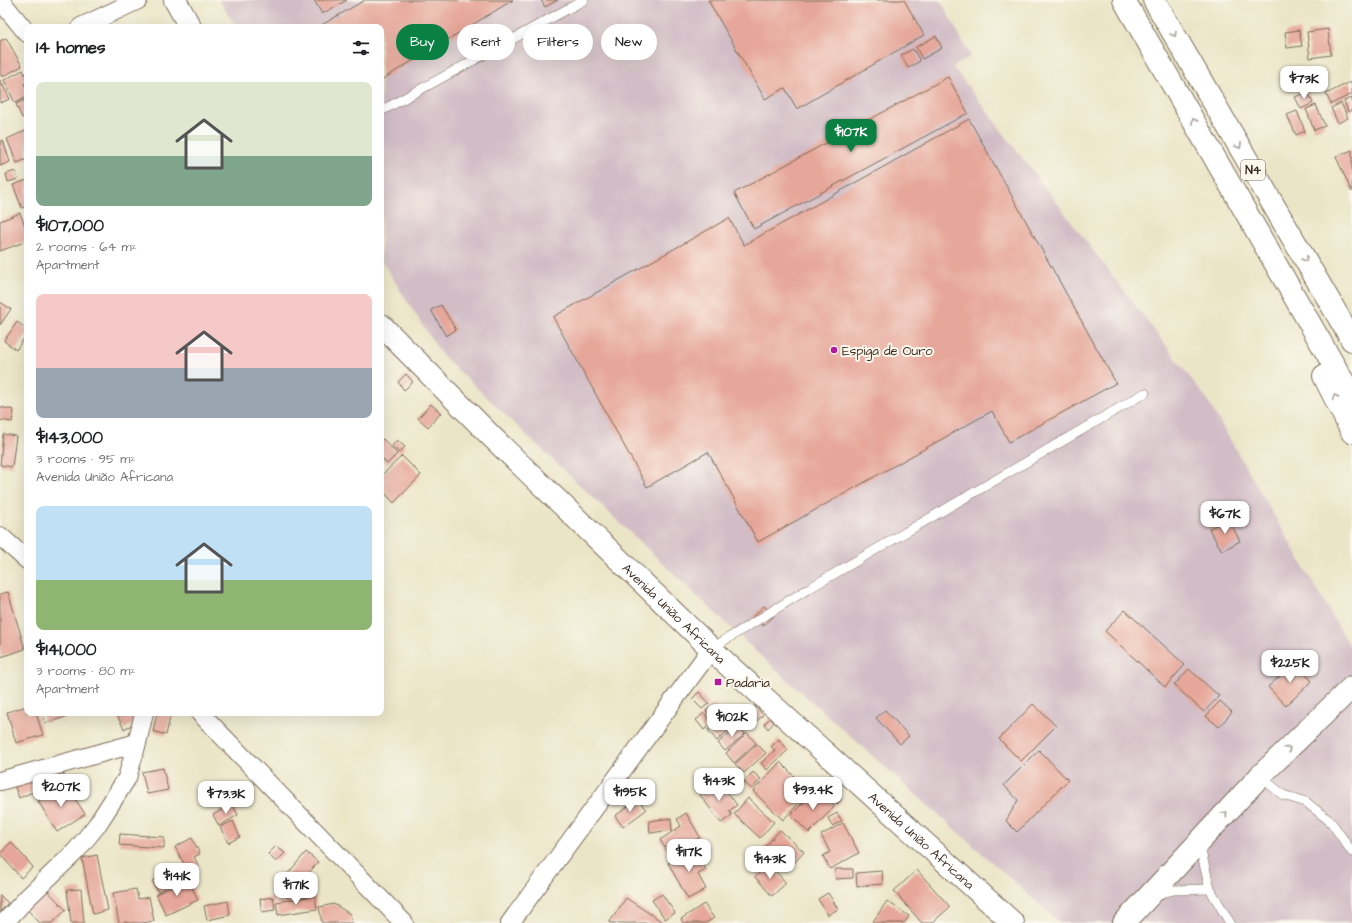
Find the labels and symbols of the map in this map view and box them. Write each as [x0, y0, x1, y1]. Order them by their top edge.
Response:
one-way arrow [1169, 30, 1176, 37]
pin: $73K [1280, 66, 1328, 100]
one-way arrow [1192, 118, 1199, 125]
pin: $107K [823, 119, 879, 153]
one-way arrow [1235, 142, 1242, 149]
road number: N4 [1241, 160, 1265, 180]
one-way arrow [1300, 255, 1307, 262]
place label: Espiga de Ouro [842, 342, 933, 361]
marker: Espiga de Ouro [829, 345, 839, 355]
one-way arrow [1332, 394, 1340, 401]
pin: $67K [1201, 501, 1249, 535]
street label: Avenida União Africana [618, 560, 729, 668]
pin: $225K [1262, 650, 1318, 684]
place label: Padaria [726, 674, 770, 692]
marker: Padaria [713, 677, 723, 687]
pin: $102K [704, 704, 760, 738]
one-way arrow [1283, 746, 1291, 754]
pin: $143K [691, 768, 747, 802]
pin: $207K [33, 774, 89, 808]
pin: $93.4K [780, 777, 846, 811]
pin: $195K [602, 779, 658, 813]
pin: $73.3K [193, 781, 259, 815]
street label: Avenida União Africana [864, 788, 978, 894]
one-way arrow [1220, 812, 1227, 819]
pin: $117K [661, 839, 717, 873]
pin: $143K [742, 846, 798, 880]
pin: $141K [149, 863, 205, 897]
pin: $171K [268, 872, 324, 906]

